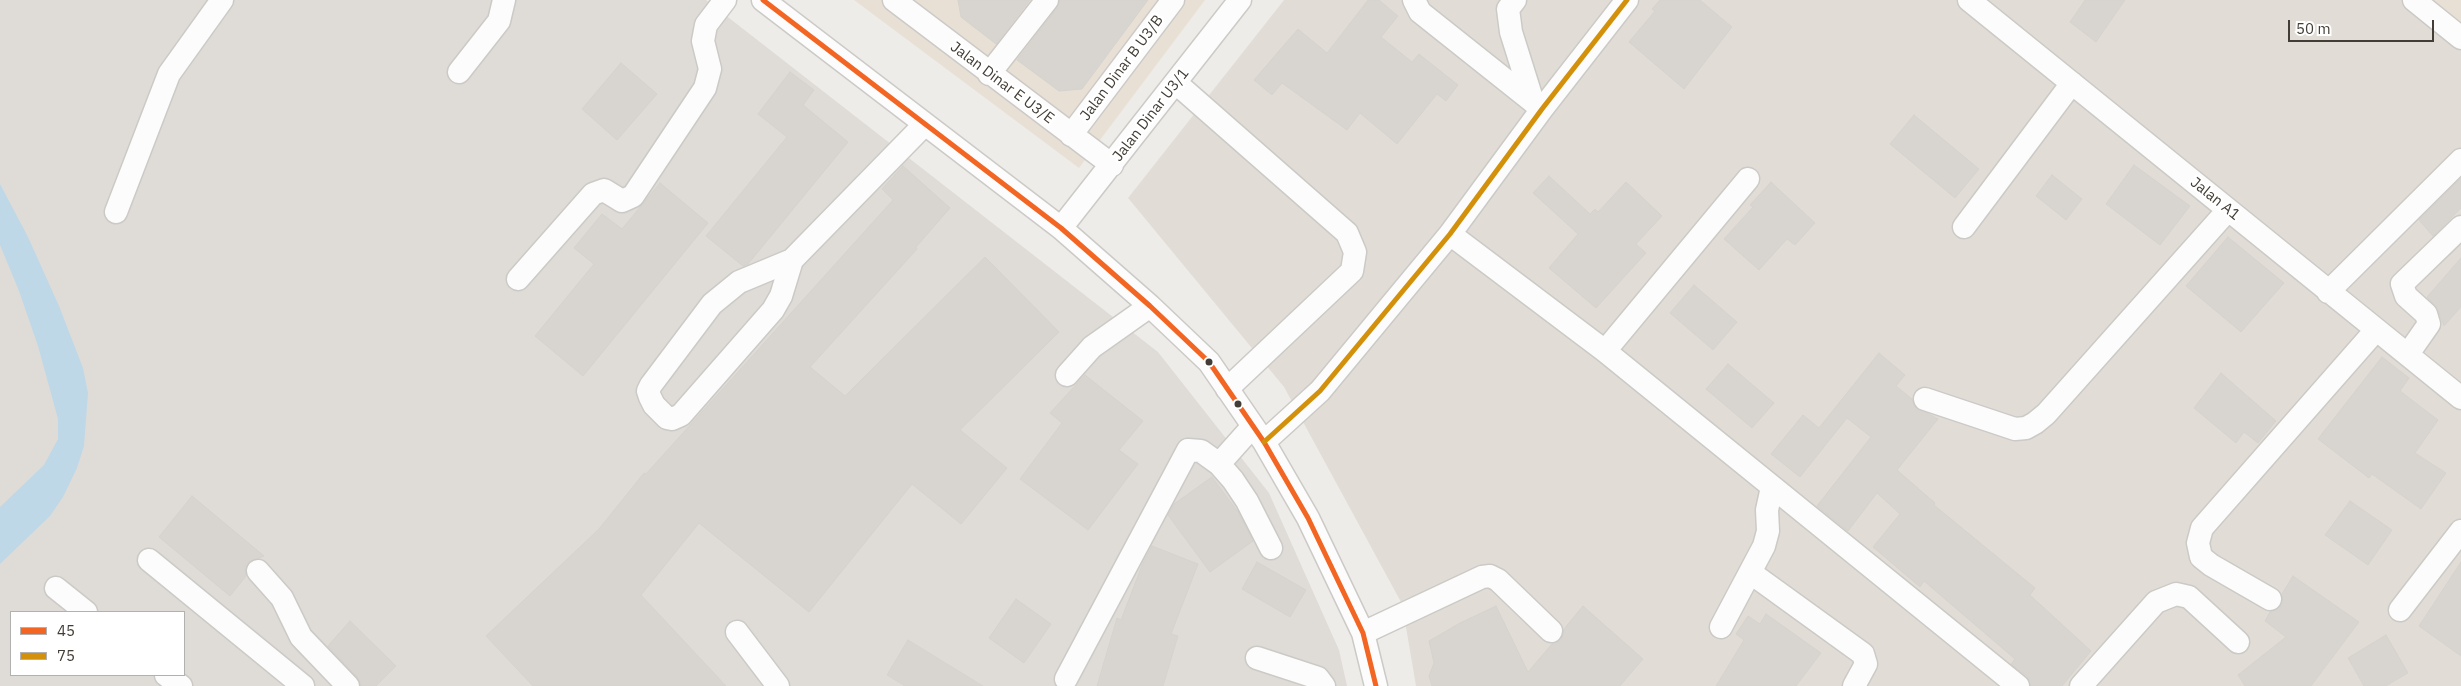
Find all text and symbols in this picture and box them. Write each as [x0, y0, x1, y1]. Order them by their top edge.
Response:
scale bar [2291, 10, 2437, 42]
street label: Jalan Dinar B U3/B [1077, 12, 1167, 124]
text: 50 m [2296, 19, 2331, 38]
street label: Jalan Dinar E U3/E [947, 38, 1057, 128]
street label: Jalan Dinar U3/1 [1109, 65, 1193, 165]
street label: Jalan A1 [2187, 174, 2243, 224]
unlabelled marker [1204, 357, 1214, 367]
unlabelled marker [1233, 399, 1243, 409]
legend [10, 611, 185, 676]
text: 45 [57, 621, 75, 640]
text: 75 [57, 646, 75, 665]

